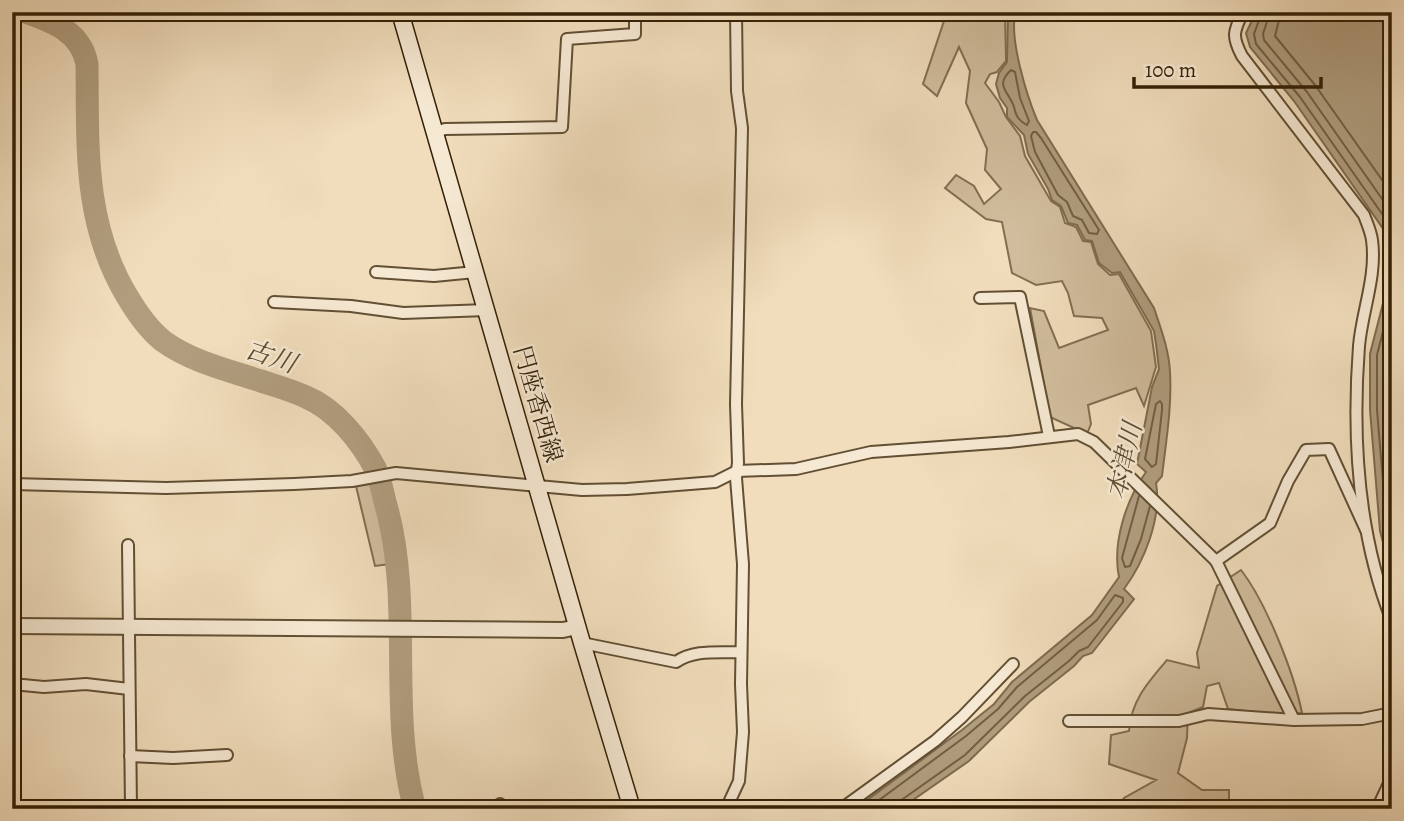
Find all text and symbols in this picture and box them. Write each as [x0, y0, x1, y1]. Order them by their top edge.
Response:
scale bar [1134, 46, 1322, 90]
text: 100 m [1145, 56, 1196, 84]
water label: 古川 [241, 331, 304, 382]
street label: 円座香西線 [506, 342, 570, 466]
water label: 本津川 [1099, 416, 1151, 503]

